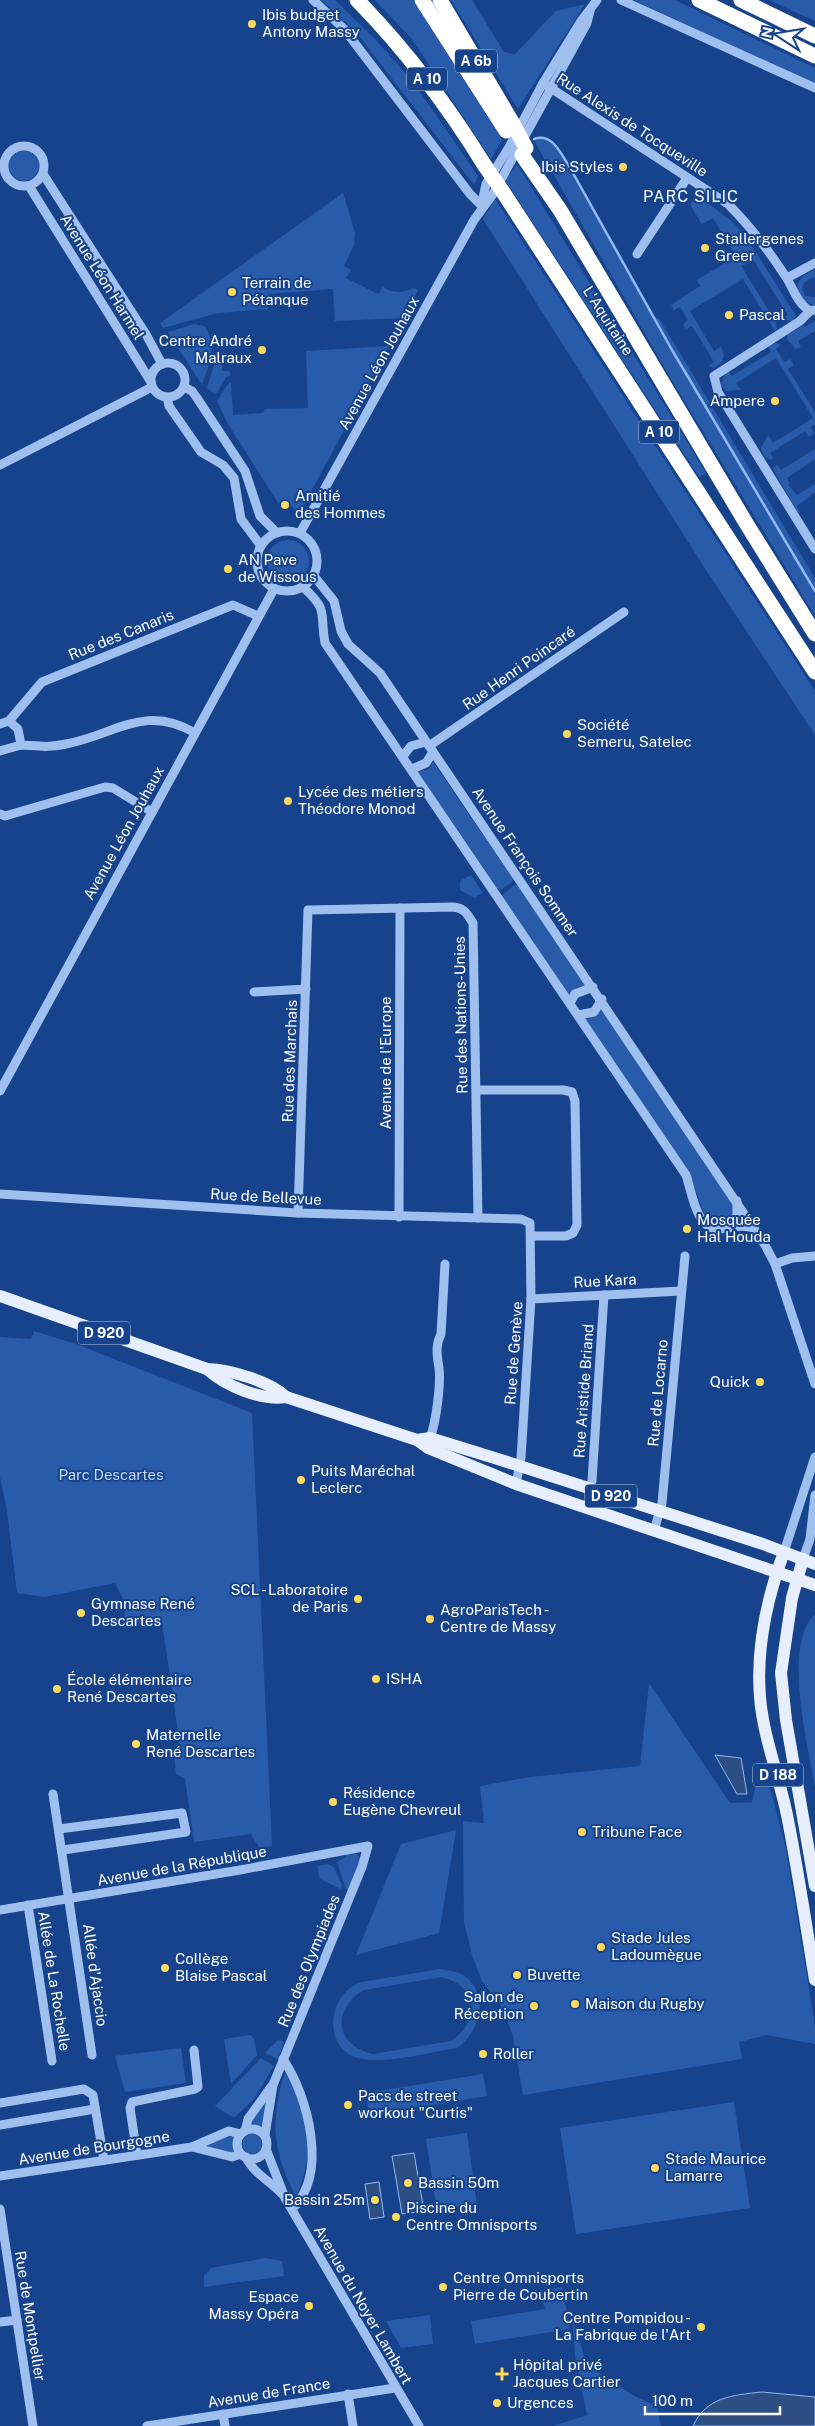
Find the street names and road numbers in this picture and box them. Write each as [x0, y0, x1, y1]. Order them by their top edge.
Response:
road number: A 6b [455, 49, 497, 72]
road number: A 10 [407, 68, 447, 90]
street label: Rue Alexis de Tocqueville [554, 69, 711, 180]
street label: Avenue Léon Harmel [57, 211, 148, 342]
street label: L'Aquitaine [580, 283, 637, 359]
street label: Avenue Léon Jouhaux [335, 293, 422, 432]
road number: A 10 [639, 421, 679, 444]
street label: Rue des Canaris [66, 606, 176, 663]
street label: Rue Henri Poincaré [459, 622, 578, 713]
street label: Avenue Léon Jouhaux [80, 763, 167, 902]
street label: Avenue François Sommer [469, 784, 582, 940]
street label: Rue des Nations-Unies [451, 936, 470, 1094]
street label: Avenue de l'Europe [377, 996, 394, 1130]
street label: Rue des Marchais [279, 999, 300, 1123]
street label: Rue de Bellevue [210, 1185, 322, 1208]
street label: Rue Kara [573, 1270, 637, 1291]
street label: Rue de Genève [501, 1301, 526, 1405]
road number: D 920 [78, 1322, 130, 1345]
street label: Rue Aristide Briand [570, 1323, 597, 1459]
street label: Rue de Locarno [644, 1339, 671, 1447]
road number: D 920 [585, 1484, 637, 1508]
road number: D 188 [753, 1764, 803, 1786]
street label: Avenue de la République [96, 1842, 268, 1889]
street label: Rue des Olympiades [274, 1892, 343, 2029]
street label: Allée de La Rochelle [35, 1910, 74, 2052]
street label: Allée d'Ajaccio [80, 1923, 111, 2027]
street label: Avenue de Bourgogne [17, 2127, 171, 2168]
street label: Avenue du Noyer Lambert [311, 2222, 416, 2387]
street label: Rue de Montpellier [12, 2250, 49, 2382]
street label: Avenue de France [206, 2374, 331, 2411]

